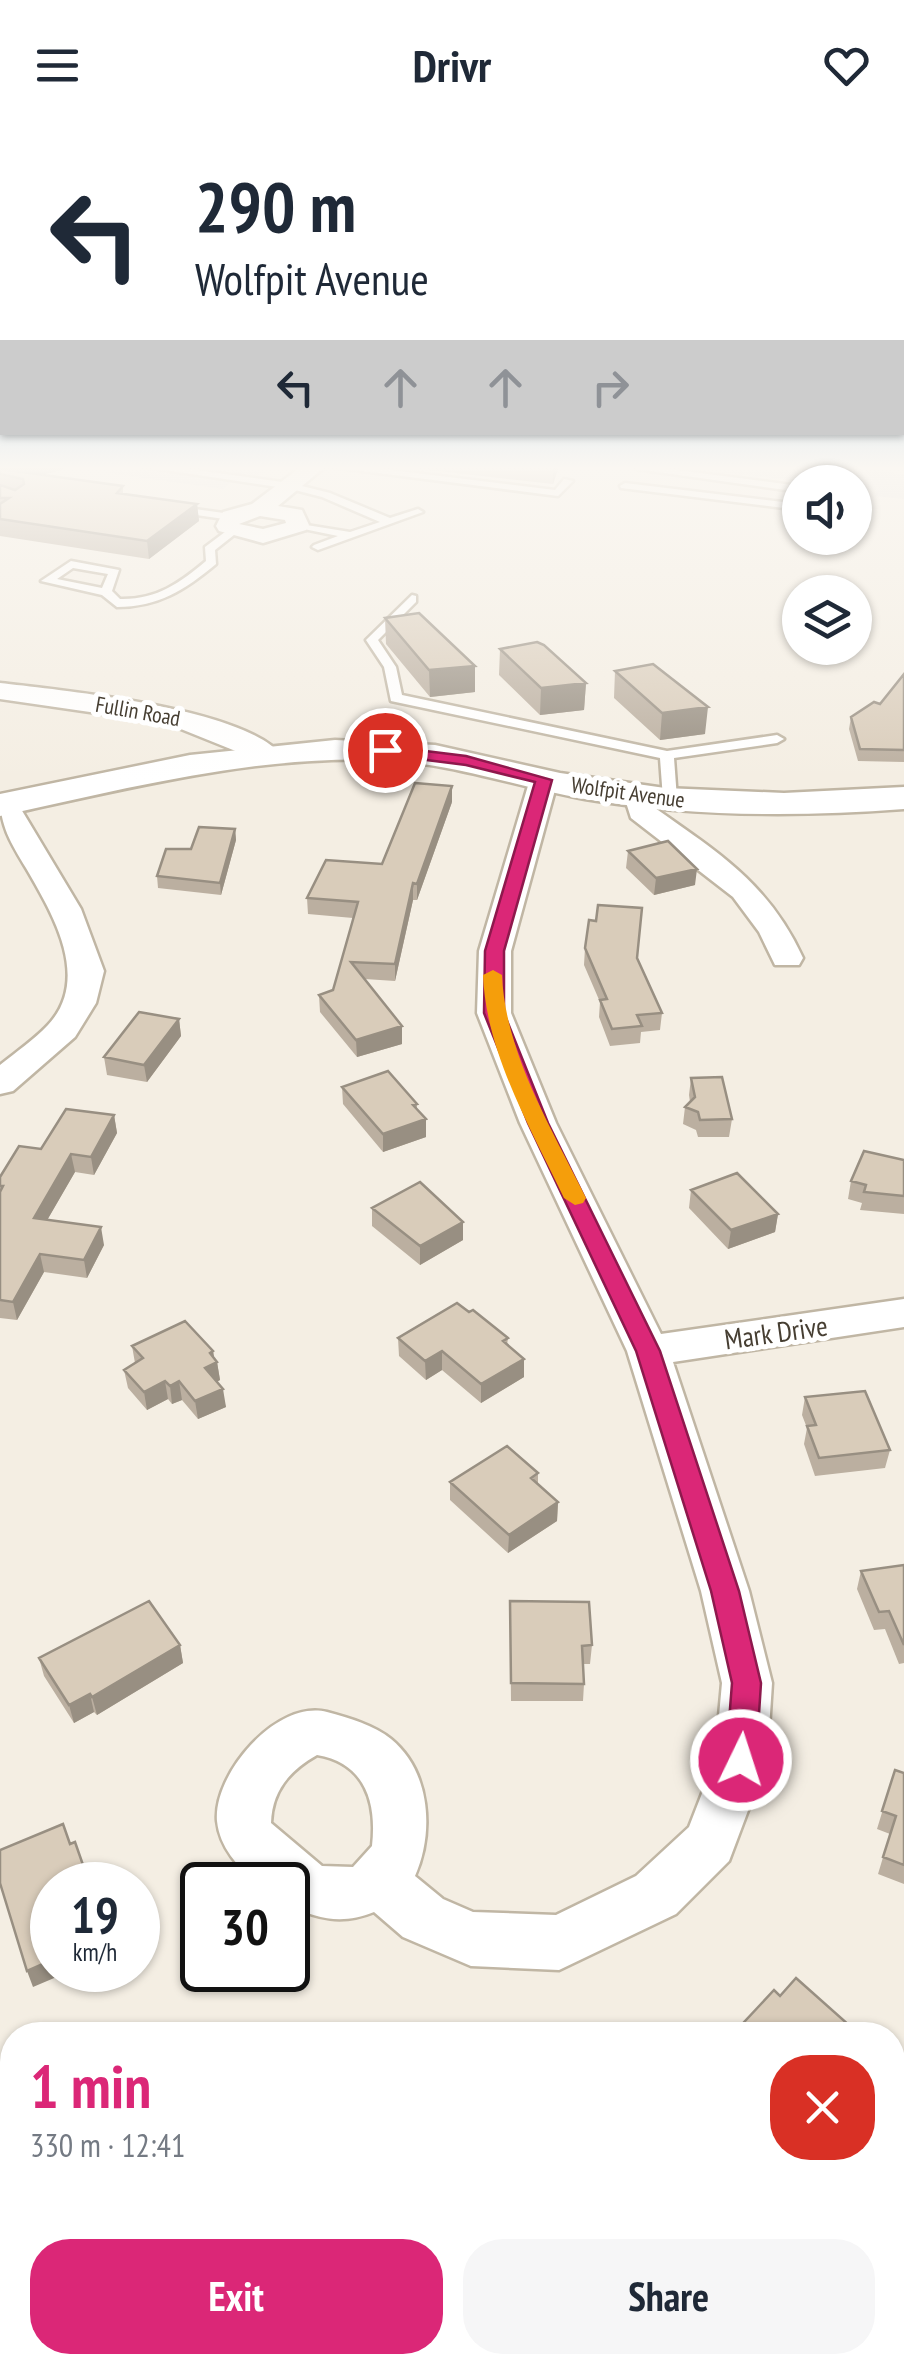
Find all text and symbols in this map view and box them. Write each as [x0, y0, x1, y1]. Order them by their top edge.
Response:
text: Drivr [413, 36, 491, 94]
icon: menu [30, 38, 85, 93]
icon: heart [819, 38, 874, 93]
text: 290 m [195, 161, 356, 251]
icon: left [30, 170, 160, 300]
text: Wolfpit Avenue [195, 249, 429, 307]
icon: left [268, 360, 323, 415]
icon: ahead [373, 360, 428, 415]
icon: ahead [478, 360, 533, 415]
icon: right [583, 360, 638, 415]
map controls [782, 465, 872, 665]
button: sound [782, 465, 872, 555]
button: layers [782, 575, 872, 665]
street label: Fullin Road [93, 690, 183, 732]
pin [343, 708, 428, 793]
icon: arrive [358, 723, 413, 778]
street label: Wolfpit Avenue [569, 770, 687, 814]
street label: Mark Drive [722, 1306, 830, 1358]
position arrow [689, 1708, 793, 1812]
speed limit sign: 30 [180, 1862, 310, 1992]
text: 19 [71, 1882, 119, 1947]
text: km/h [73, 1936, 117, 1968]
text: 1 min [30, 2047, 151, 2125]
button: close [770, 2055, 875, 2160]
text: 330 m · 12:41 [30, 2124, 185, 2166]
button: Exit [30, 2239, 443, 2354]
button: Share [463, 2239, 875, 2354]

